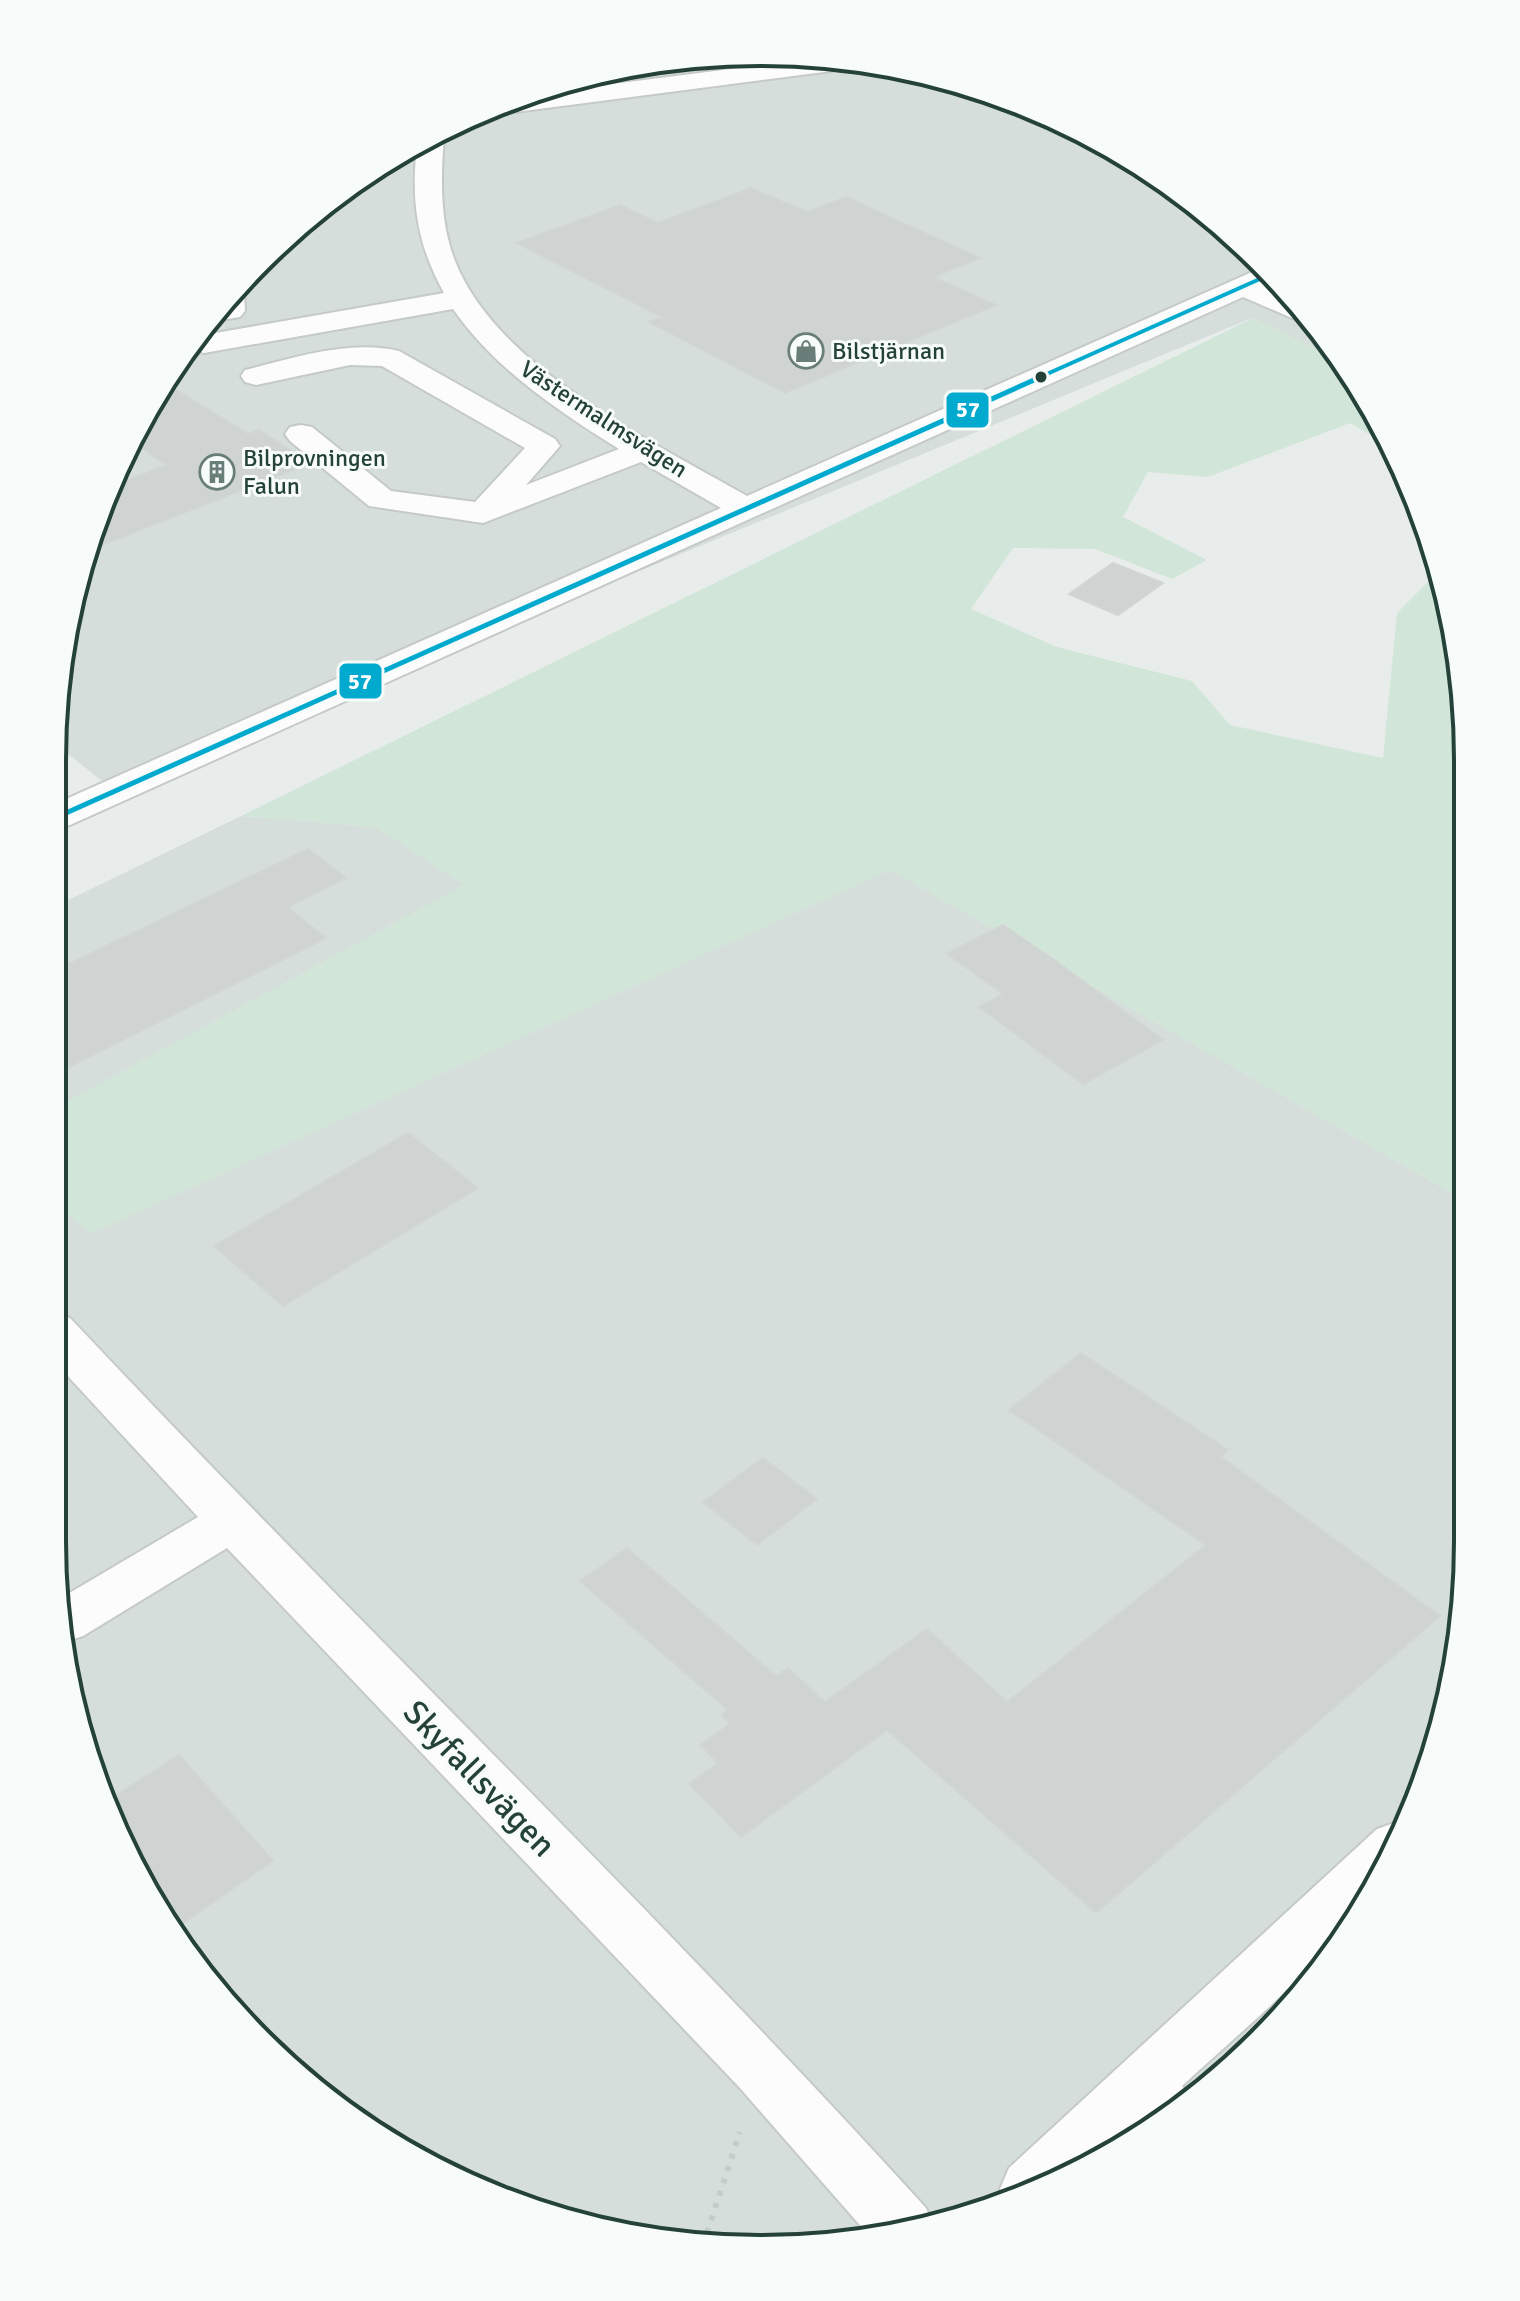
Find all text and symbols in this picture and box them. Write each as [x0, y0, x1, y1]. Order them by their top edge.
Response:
shop icon: Bilstjärnan [787, 332, 825, 370]
place label: Bilstjärnan [832, 336, 945, 366]
street label: Västermalmsvägen [515, 354, 693, 484]
unlabelled marker [1033, 369, 1049, 385]
line badge: 57 [945, 391, 990, 429]
text: 57 [956, 396, 980, 423]
place label: Bilprovningen Falun [243, 443, 386, 501]
building icon: Bilprovningen Falun [198, 453, 236, 491]
line badge: 57 [338, 662, 383, 700]
text: 57 [348, 668, 372, 695]
street label: Skyfallsvägen [394, 1692, 564, 1866]

